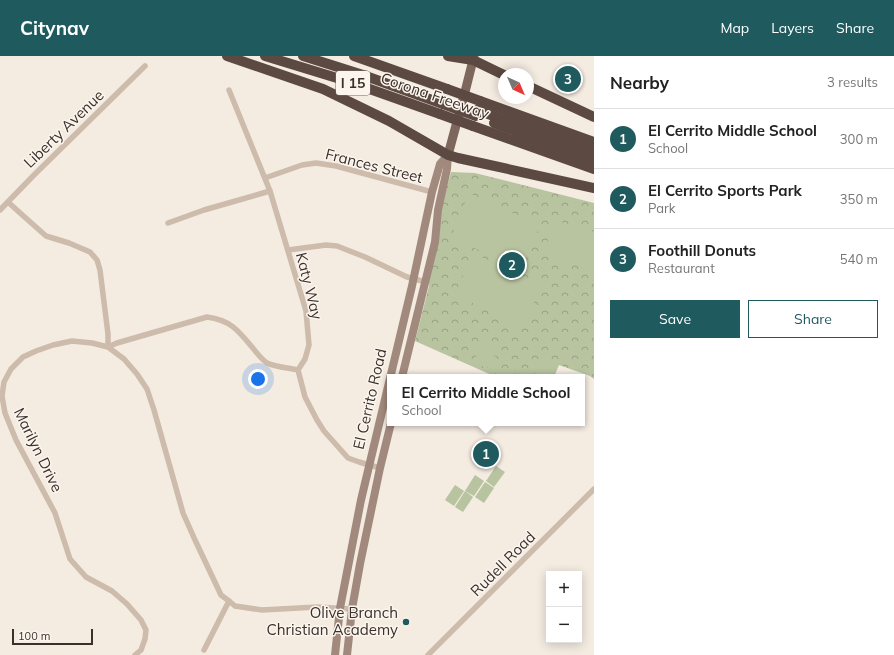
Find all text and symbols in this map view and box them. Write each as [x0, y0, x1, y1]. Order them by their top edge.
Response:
text: Citynav [20, 16, 89, 40]
text: Map [720, 19, 749, 37]
text: Layers [771, 19, 814, 37]
text: Share [836, 19, 874, 37]
pin: 3 [555, 64, 581, 94]
street label: Corona Freeway [378, 68, 492, 123]
north arrow [498, 68, 534, 104]
road number: I 15 [336, 71, 370, 95]
text: Nearby [610, 72, 669, 93]
text: 3 results [827, 74, 878, 90]
street label: Liberty Avenue [20, 86, 108, 172]
text: El Cerrito Middle School [648, 121, 817, 140]
text: 1 [619, 131, 627, 147]
text: 300 m [840, 131, 878, 147]
text: School [648, 140, 688, 156]
street label: Frances Street [323, 144, 425, 187]
text: El Cerrito Sports Park [648, 181, 802, 200]
text: 2 [619, 191, 627, 207]
text: 350 m [840, 191, 878, 207]
text: Park [648, 200, 675, 216]
text: Foothill Donuts [648, 241, 756, 260]
street label: Katy Way [292, 250, 327, 321]
pin: 2 [499, 250, 525, 280]
text: 3 [619, 251, 627, 267]
text: 540 m [840, 251, 878, 267]
text: Restaurant [648, 260, 715, 276]
button: Save [610, 300, 740, 338]
button: Share [748, 300, 878, 338]
street label: El Cerrito Road [349, 347, 390, 451]
your location [248, 369, 268, 389]
popup [387, 374, 585, 426]
text: El Cerrito Middle School [402, 383, 571, 402]
text: School [402, 402, 442, 418]
street label: Marilyn Drive [10, 405, 67, 495]
pin: 1 [473, 439, 499, 469]
street label: Rudell Road [466, 527, 539, 600]
map controls [546, 571, 582, 643]
button: + [546, 571, 582, 607]
place label: Olive Branch Christian Academy [267, 603, 398, 639]
button: − [546, 607, 582, 643]
marker: Olive Branch Christian Academy [401, 617, 411, 627]
scale bar [12, 627, 93, 646]
text: 100 m [18, 629, 50, 643]

